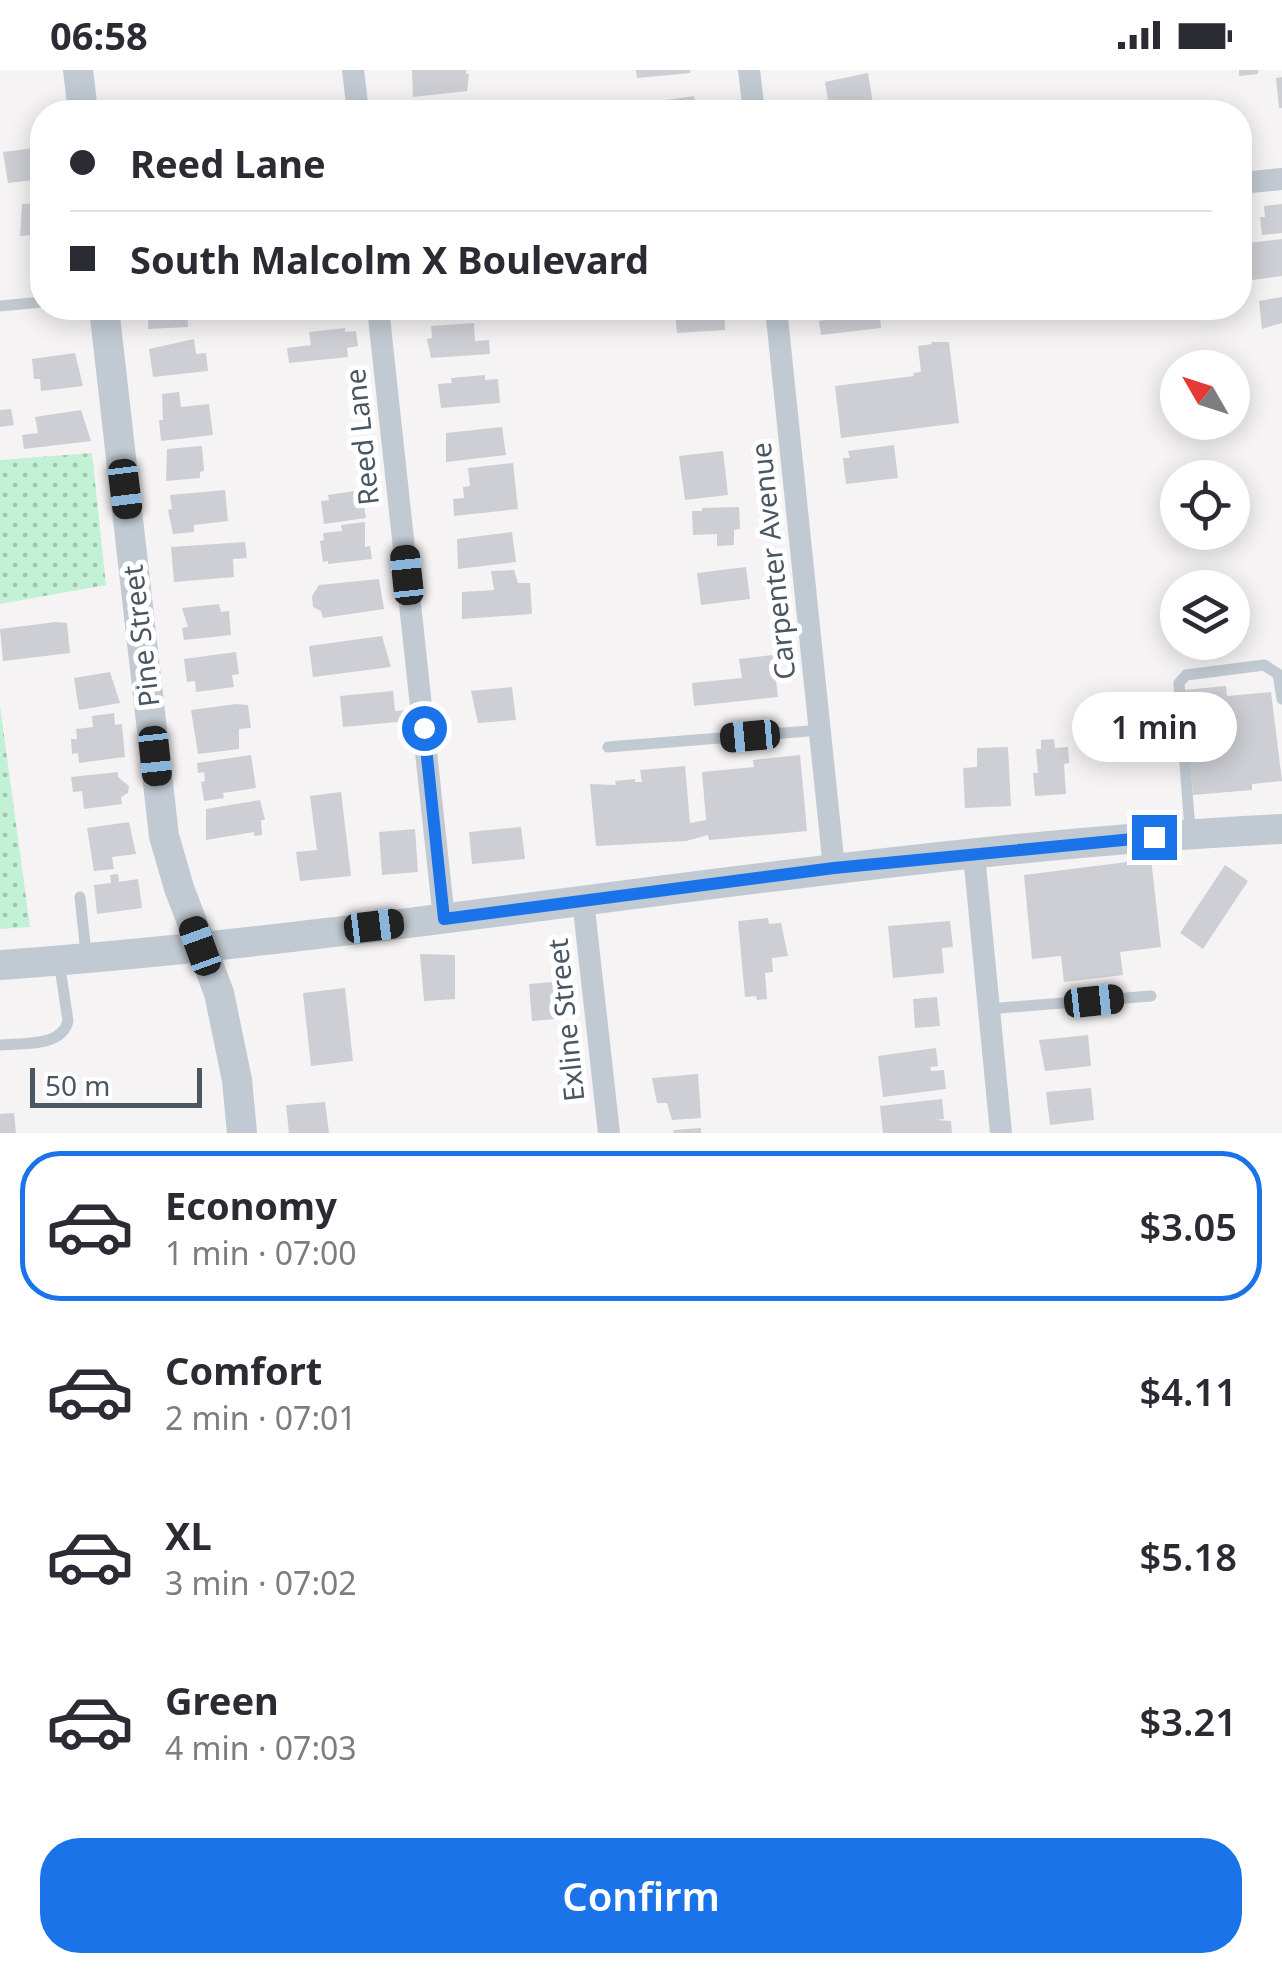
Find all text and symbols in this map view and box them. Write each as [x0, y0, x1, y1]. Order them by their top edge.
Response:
text: 06:58 [50, 9, 148, 61]
text: Reed Lane [130, 137, 326, 189]
text: South Malcolm X Boulevard [130, 233, 649, 285]
north arrow [1160, 350, 1250, 440]
map controls [1160, 350, 1250, 660]
street label: Reed Lane [335, 367, 387, 507]
street label: Carpenter Avenue [741, 441, 803, 682]
car [106, 457, 144, 521]
button: locate [1160, 460, 1250, 550]
car [389, 544, 425, 606]
street label: Pine Street [112, 563, 168, 709]
button: layers [1160, 570, 1250, 660]
callout: 1 min [1072, 692, 1236, 762]
text: 1 min [1111, 705, 1198, 748]
route start [402, 706, 447, 751]
car [719, 718, 781, 754]
car [137, 725, 173, 787]
route end [1132, 815, 1177, 860]
car [342, 907, 406, 945]
car [176, 913, 224, 979]
street label: Exline Street [538, 937, 592, 1103]
car [1063, 983, 1125, 1019]
scale bar [30, 1063, 202, 1108]
text: 50 m [45, 1066, 111, 1104]
text: Economy [165, 1179, 337, 1231]
icon: car [45, 1181, 135, 1271]
text: $3.05 [1140, 1200, 1237, 1252]
text: 1 min · 07:00 [165, 1231, 357, 1274]
text: Comfort [165, 1344, 322, 1396]
icon: car [45, 1346, 135, 1436]
text: $4.11 [1140, 1365, 1237, 1417]
text: 2 min · 07:01 [165, 1396, 357, 1439]
text: XL [165, 1509, 212, 1561]
icon: car [45, 1511, 135, 1601]
text: $5.18 [1140, 1530, 1237, 1582]
text: 3 min · 07:02 [165, 1561, 357, 1604]
text: Green [165, 1674, 279, 1726]
icon: car [45, 1676, 135, 1766]
text: $3.21 [1140, 1695, 1237, 1747]
text: 4 min · 07:03 [165, 1726, 357, 1769]
button: Confirm [40, 1838, 1242, 1953]

